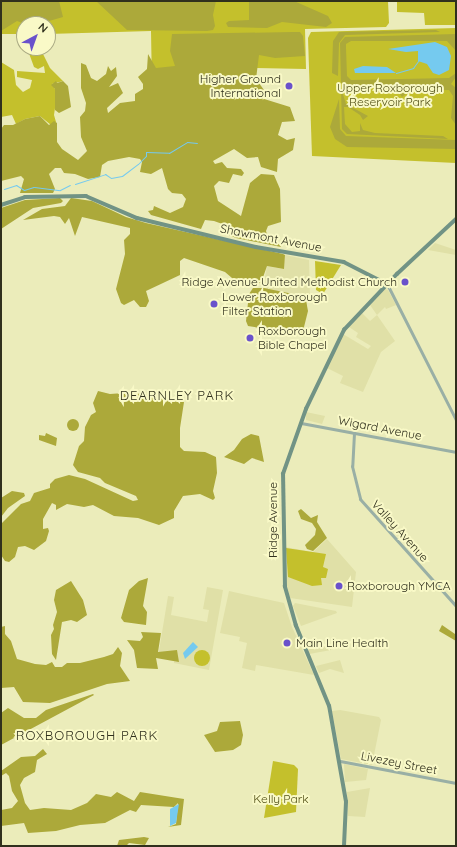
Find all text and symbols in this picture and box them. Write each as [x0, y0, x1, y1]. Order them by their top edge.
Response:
north arrow [16, 16, 56, 56]
text: N [36, 20, 51, 36]
place label: Higher Ground International [200, 72, 281, 100]
marker: Higher Ground International [284, 81, 294, 91]
park label: Upper Roxborough Reservoir Park [337, 81, 443, 109]
street label: Shawmont Avenue [219, 221, 323, 255]
place label: Ridge Avenue United Methodist Church [182, 275, 397, 289]
marker: Ridge Avenue United Methodist Church [400, 277, 410, 287]
place label: Lower Roxborough Filter Station [222, 290, 327, 318]
marker: Lower Roxborough Filter Station [209, 299, 219, 309]
place label: Roxborough Bible Chapel [258, 324, 327, 352]
marker: Roxborough Bible Chapel [245, 333, 255, 343]
district label: DEARNLEY PARK [120, 387, 234, 403]
street label: Wigard Avenue [337, 413, 423, 443]
street label: Ridge Avenue [266, 482, 280, 558]
street label: Valley Avenue [368, 497, 432, 565]
place label: Roxborough YMCA [347, 579, 451, 593]
marker: Roxborough YMCA [334, 581, 344, 591]
place label: Main Line Health [296, 636, 388, 650]
marker: Main Line Health [281, 637, 293, 649]
district label: ROXBOROUGH PARK [16, 727, 158, 743]
street label: Livezey Street [360, 749, 438, 777]
park label: Kelly Park [253, 792, 309, 806]

